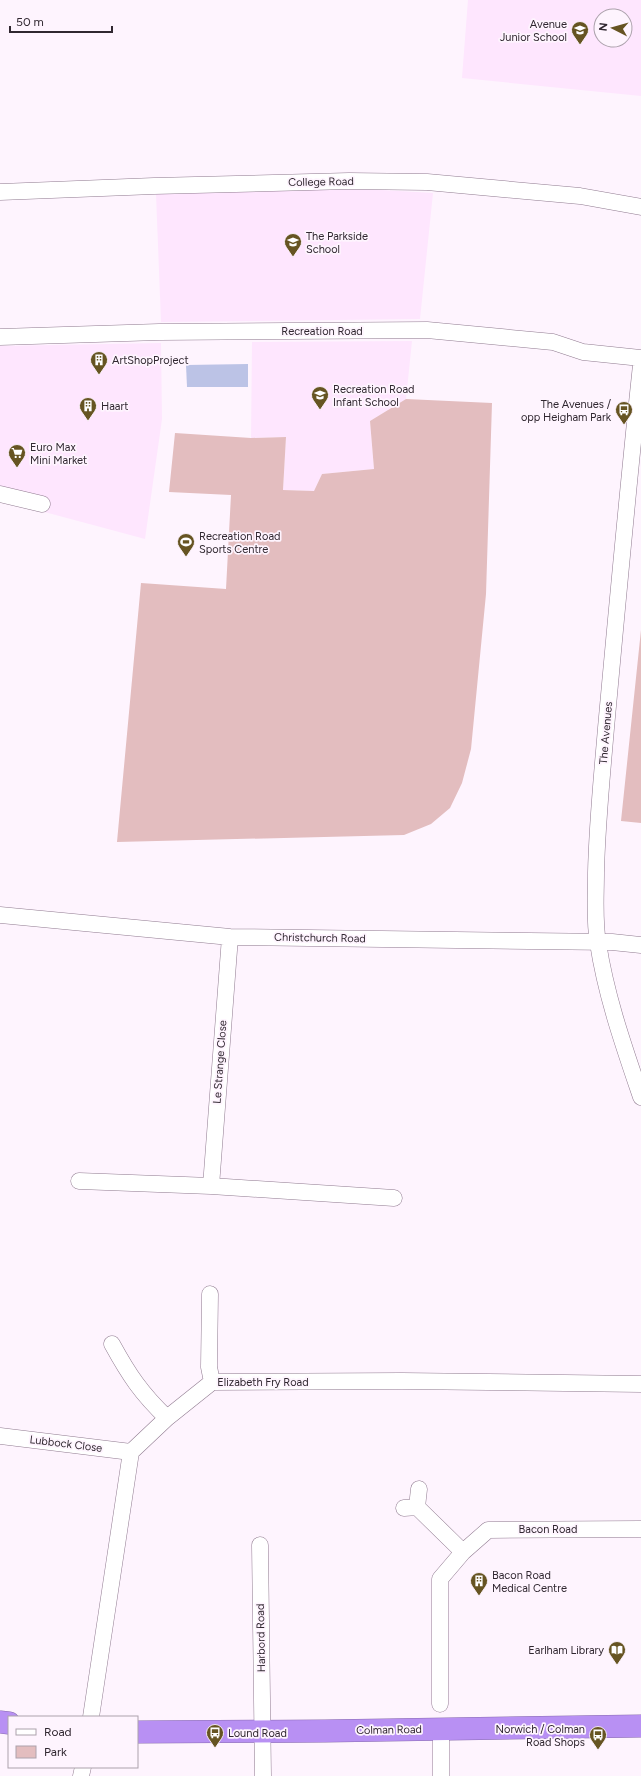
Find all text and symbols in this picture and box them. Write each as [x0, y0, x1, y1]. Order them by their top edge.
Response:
scale bar [10, 8, 112, 34]
north arrow [593, 8, 633, 48]
text: 50 m [16, 15, 44, 29]
place label: Avenue Junior School [500, 18, 567, 44]
school or university icon: Avenue Junior School [570, 20, 590, 45]
text: N [597, 22, 610, 32]
street label: College Road [288, 175, 354, 189]
place label: The Parkside School [306, 230, 368, 256]
school or university icon: The Parkside School [283, 232, 303, 257]
street label: Recreation Road [281, 325, 363, 338]
building icon: ArtShopProject [89, 350, 109, 375]
place label: ArtShopProject [112, 354, 189, 367]
place label: Recreation Road Infant School [333, 383, 414, 409]
school or university icon: Recreation Road Infant School [310, 385, 330, 410]
building icon: Haart [78, 396, 98, 421]
place label: The Avenues / opp Heigham Park [521, 398, 612, 424]
place label: Haart [101, 400, 128, 413]
bus stop icon: The Avenues / opp Heigham Park [614, 400, 634, 425]
place label: Euro Max Mini Market [30, 441, 87, 467]
supermarket icon: Euro Max Mini Market [7, 443, 27, 468]
place label: Recreation Road Sports Centre [199, 530, 280, 556]
sports icon: Recreation Road Sports Centre [176, 532, 196, 557]
street label: The Avenues [597, 701, 615, 765]
street label: Christchurch Road [274, 931, 366, 945]
street label: Le Strange Close [211, 1020, 229, 1104]
street label: Elizabeth Fry Road [217, 1376, 309, 1389]
street label: Lubbock Close [29, 1433, 103, 1455]
street label: Bacon Road [519, 1523, 577, 1536]
place label: Bacon Road Medical Centre [492, 1569, 567, 1595]
building icon: Bacon Road Medical Centre [469, 1571, 489, 1596]
street label: Harbord Road [254, 1604, 268, 1672]
library icon: Earlham Library [607, 1640, 627, 1665]
place label: Earlham Library [528, 1644, 604, 1657]
legend [8, 1716, 138, 1768]
bus stop icon: Lound Road [205, 1723, 225, 1748]
street label: Colman Road [356, 1723, 422, 1737]
place label: Norwich / Colman Road Shops [496, 1723, 585, 1749]
text: Road [44, 1725, 72, 1739]
bus stop icon: Norwich / Colman Road Shops [588, 1725, 608, 1750]
place label: Lound Road [228, 1727, 287, 1740]
text: Park [44, 1745, 67, 1759]

